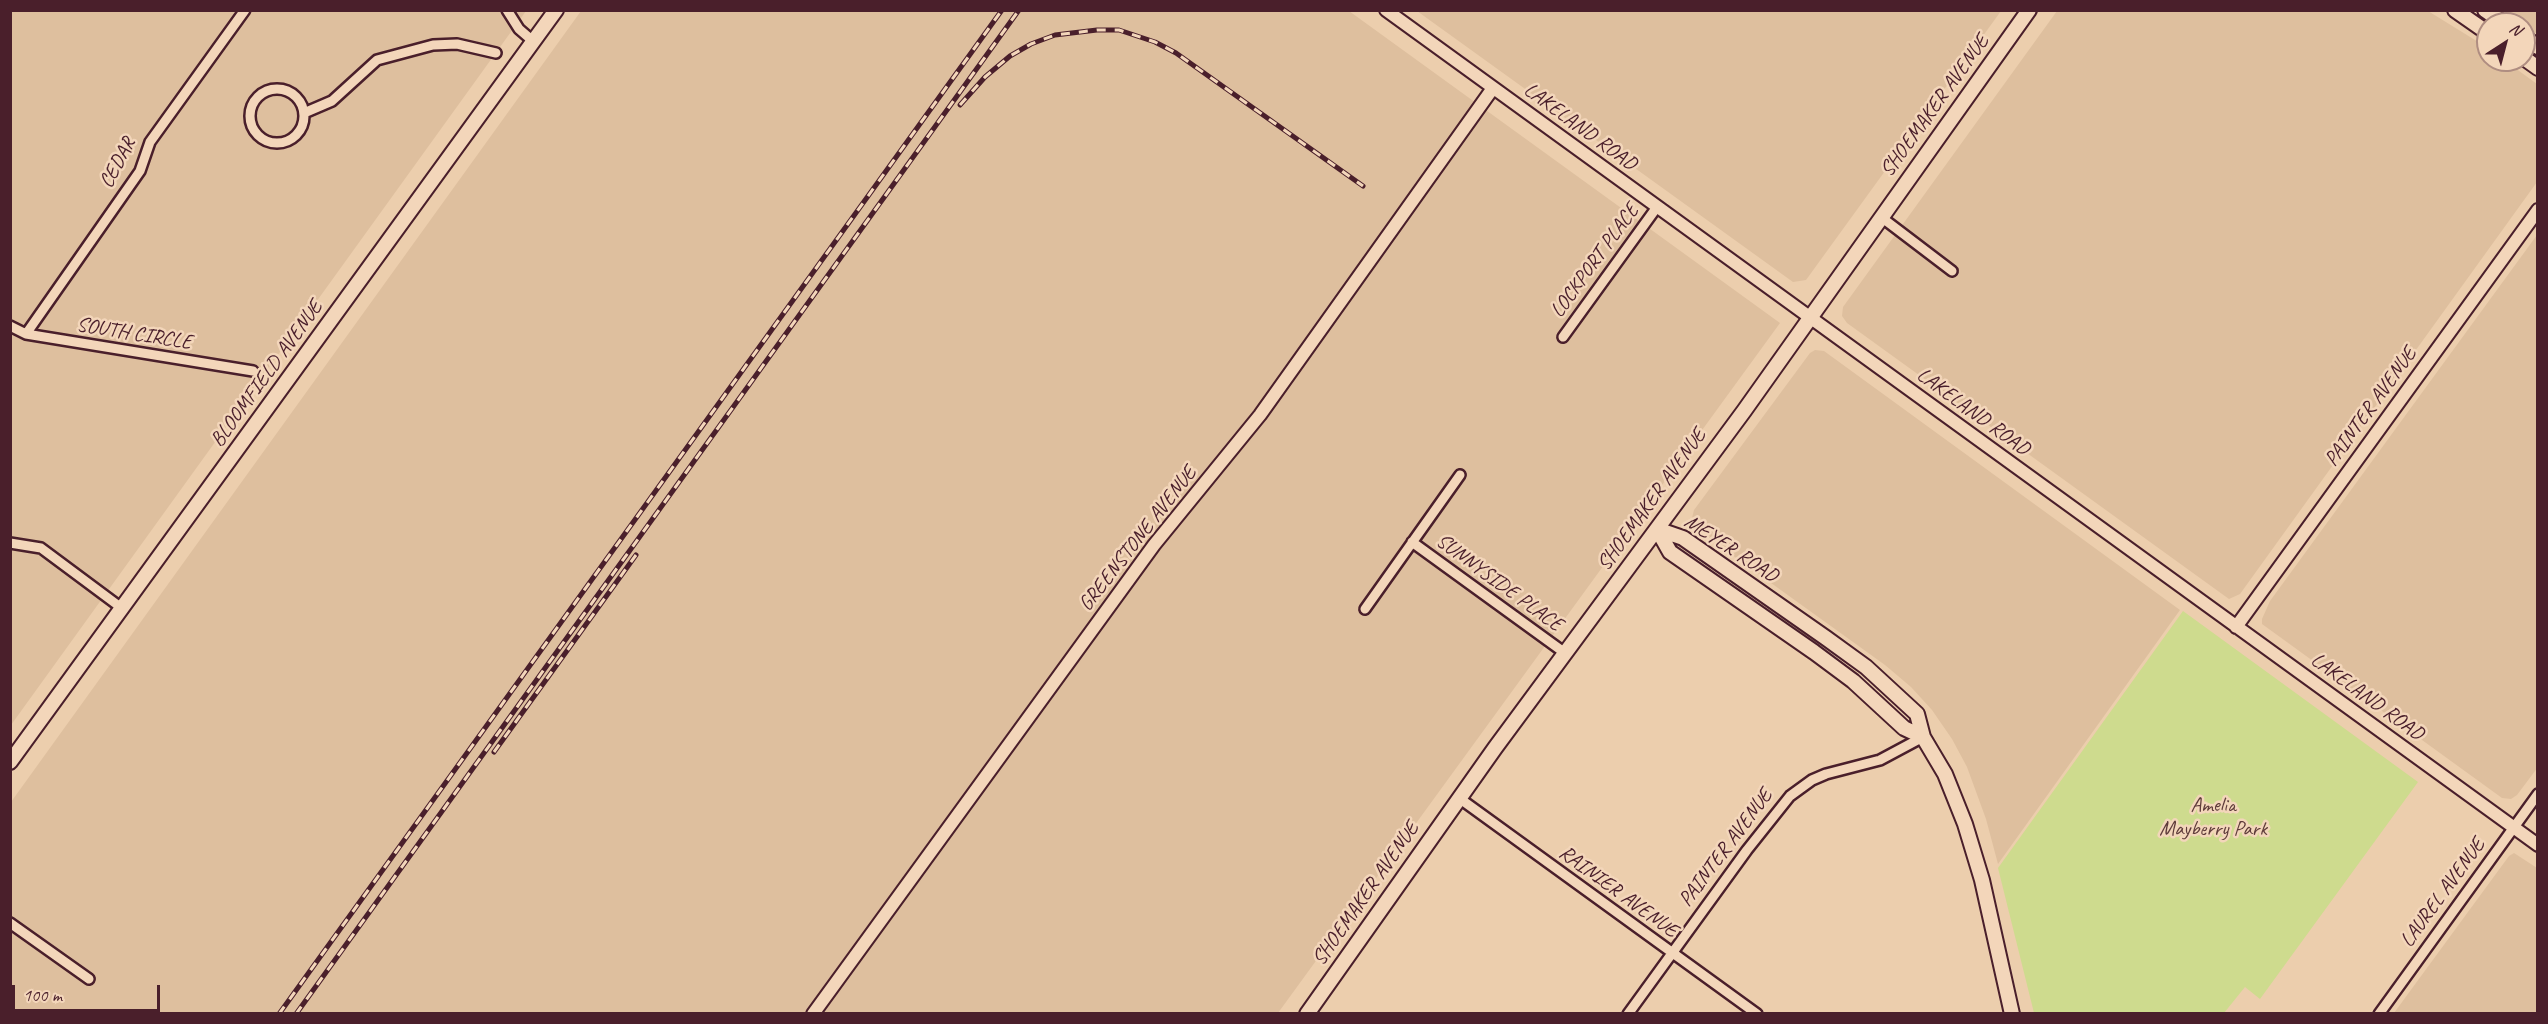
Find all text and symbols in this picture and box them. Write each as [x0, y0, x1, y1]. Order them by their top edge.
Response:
north arrow [2476, 12, 2536, 72]
text: N [2506, 18, 2525, 40]
street label: SHOEMAKER AVENUE [1875, 30, 1995, 182]
street label: LAKELAND ROAD [1518, 77, 1642, 177]
street label: CEDAR [94, 133, 142, 193]
street label: LOCKPORT PLACE [1545, 199, 1645, 323]
street label: BLOOMFIELD AVENUE [205, 296, 329, 452]
street label: SOUTH CIRCLE [75, 312, 193, 356]
street label: PAINTER AVENUE [2319, 343, 2423, 471]
street label: LAKELAND ROAD [1911, 362, 2035, 462]
street label: SHOEMAKER AVENUE [1592, 424, 1712, 576]
street label: GREENSTONE AVENUE [1074, 462, 1202, 616]
street label: MEYER ROAD [1679, 509, 1783, 589]
street label: SUNNYSIDE PLACE [1431, 529, 1567, 637]
street label: LAKELAND ROAD [2305, 647, 2429, 747]
street label: PAINTER AVENUE [1674, 784, 1778, 912]
park label: Amelia Mayberry Park [2159, 792, 2267, 842]
street label: SHOEMAKER AVENUE [1307, 817, 1425, 971]
street label: LAUREL AVENUE [2395, 834, 2491, 952]
street label: RAINIER AVENUE [1554, 840, 1682, 944]
scale bar [15, 973, 164, 1011]
text: 100 m [23, 984, 62, 1006]

